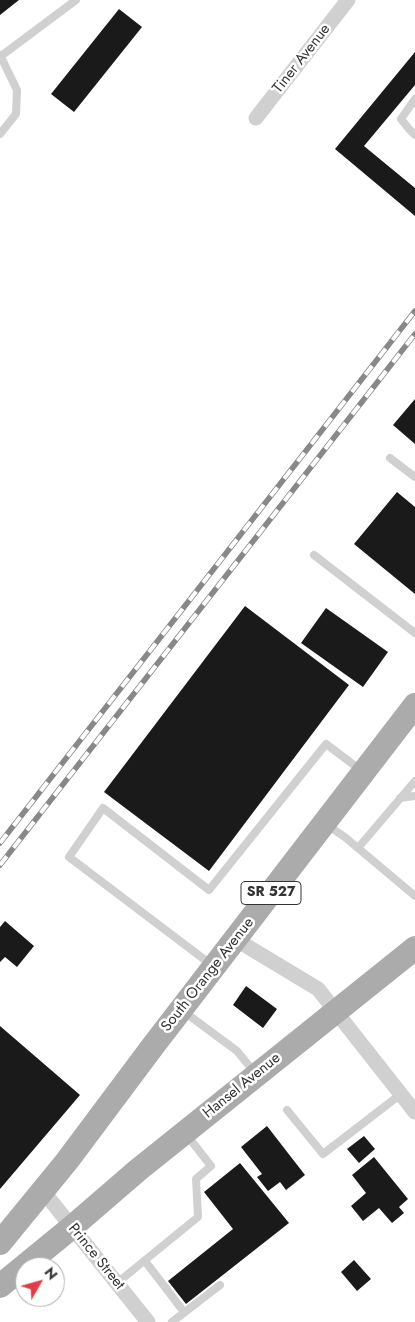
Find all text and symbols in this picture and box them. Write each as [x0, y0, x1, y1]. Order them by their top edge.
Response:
street label: Tiner Avenue [269, 21, 335, 97]
road number: SR 527 [241, 881, 301, 904]
street label: South Orange Avenue [158, 914, 258, 1036]
street label: Hansel Avenue [200, 1049, 284, 1123]
street label: Prince Street [64, 1220, 128, 1294]
north arrow [15, 1257, 65, 1307]
text: N [40, 1263, 62, 1284]

